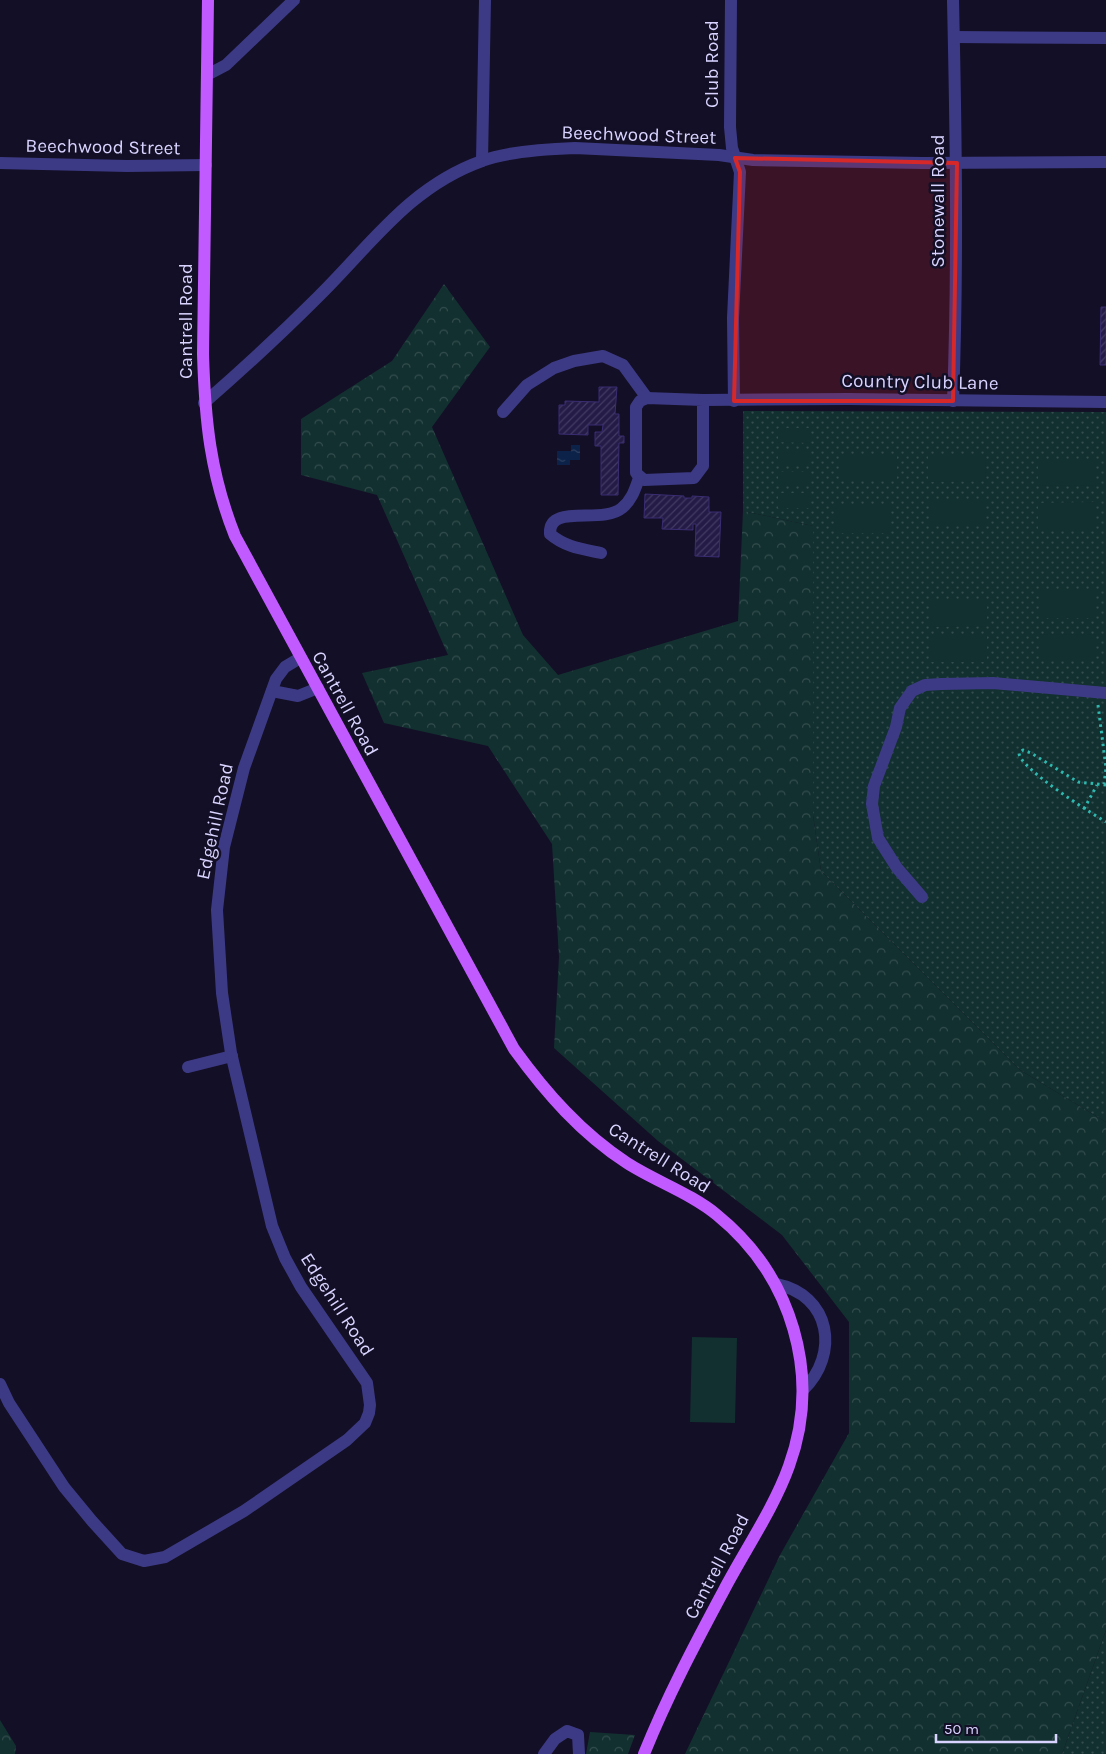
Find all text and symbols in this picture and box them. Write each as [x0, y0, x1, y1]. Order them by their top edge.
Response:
street label: Club Road [701, 20, 723, 108]
street label: Beechwood Street [561, 121, 717, 149]
street label: Stonewall Road [927, 134, 949, 268]
street label: Beechwood Street [25, 135, 181, 159]
street label: Cantrell Road [175, 263, 197, 379]
street label: Country Club Lane [841, 370, 999, 394]
street label: Cantrell Road [307, 647, 383, 760]
street label: Edgehill Road [192, 761, 238, 881]
street label: Cantrell Road [604, 1118, 715, 1198]
street label: Edgehill Road [296, 1249, 379, 1360]
street label: Cantrell Road [680, 1510, 754, 1623]
scale bar [936, 1712, 1056, 1744]
text: 50 m [944, 1720, 979, 1738]

